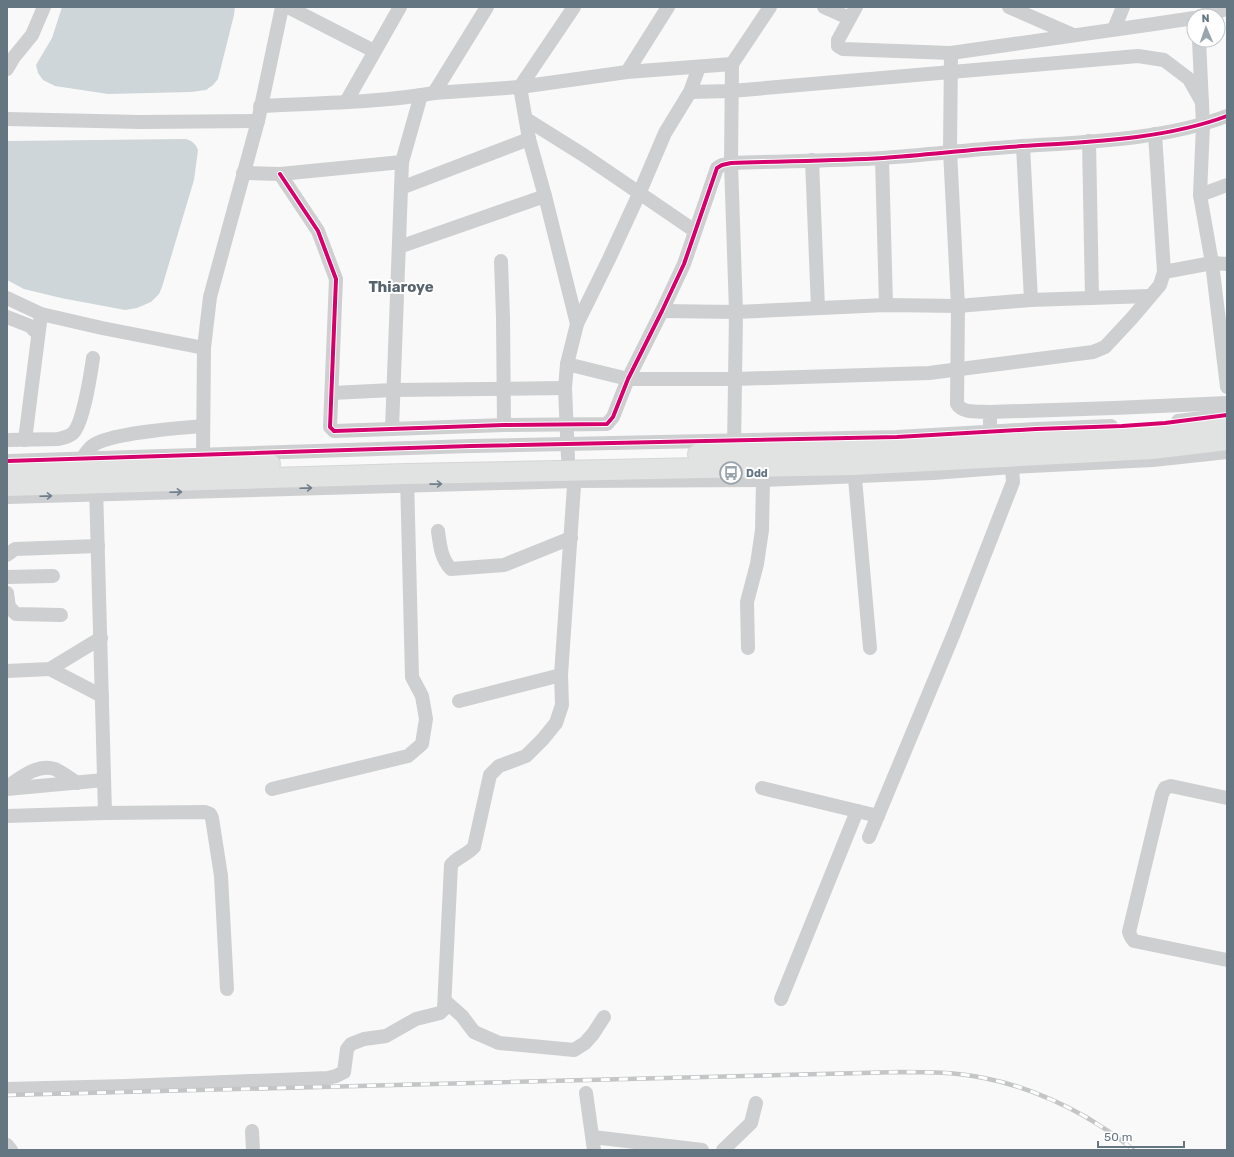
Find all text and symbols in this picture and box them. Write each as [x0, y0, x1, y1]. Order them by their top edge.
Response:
north arrow [1186, 8, 1226, 48]
text: N [1201, 12, 1210, 25]
district label: Thiaroye [368, 278, 434, 296]
bus stop icon: Ddd [718, 460, 744, 486]
place label: Ddd [746, 467, 768, 480]
one-way arrow [429, 480, 442, 488]
one-way arrow [299, 484, 312, 492]
one-way arrow [169, 488, 182, 496]
one-way arrow [39, 492, 52, 499]
scale bar [1098, 1123, 1184, 1149]
text: 50 m [1104, 1130, 1132, 1144]

